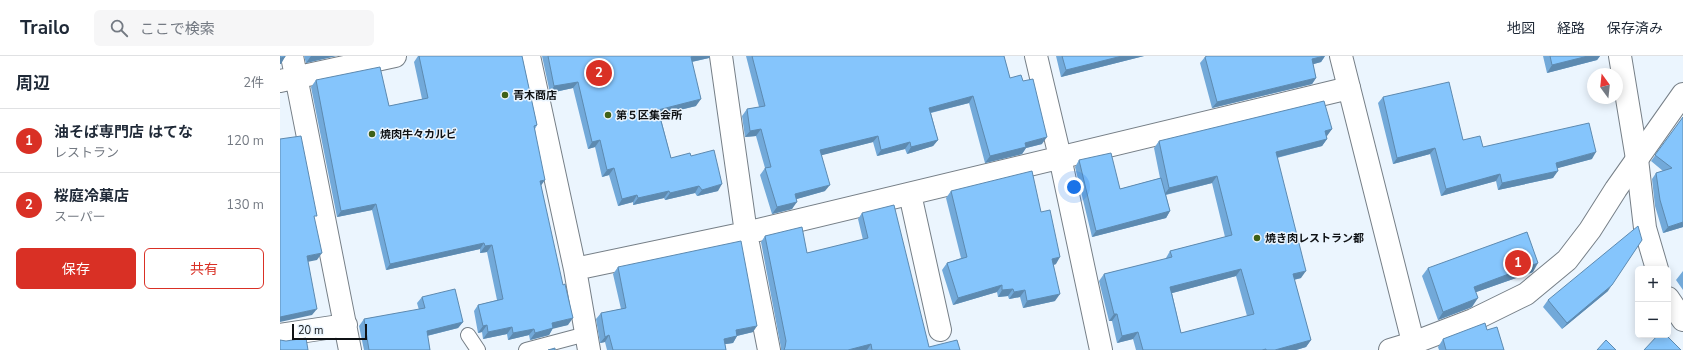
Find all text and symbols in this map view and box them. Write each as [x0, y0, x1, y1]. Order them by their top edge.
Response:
search box [94, 10, 374, 46]
text: Trailo [20, 15, 70, 41]
icon: search [108, 17, 130, 39]
text: ここで検索 [140, 19, 215, 39]
text: 地図 [1507, 19, 1535, 38]
text: 経路 [1557, 19, 1585, 38]
text: 保存済み [1607, 19, 1663, 38]
pin: 2 [586, 58, 612, 88]
north arrow [1587, 68, 1623, 104]
text: 周辺 [16, 72, 50, 95]
text: 2件 [243, 74, 264, 92]
place label: 青木商店 [513, 88, 557, 103]
marker: 青木商店 [500, 90, 510, 100]
place label: 第５区集会所 [616, 108, 682, 123]
marker: 第５区集会所 [603, 110, 613, 120]
text: 油そば専門店 はてな [54, 122, 193, 142]
place label: 焼肉牛々カルビ [380, 127, 457, 142]
marker: 焼肉牛々カルビ [367, 129, 377, 139]
text: 1 [25, 132, 33, 150]
text: 120 m [226, 132, 264, 150]
text: レストラン [54, 144, 119, 162]
your location [1064, 177, 1084, 197]
text: 桜庭冷菓店 [54, 186, 129, 206]
text: 2 [25, 196, 33, 214]
text: 130 m [226, 196, 264, 214]
text: スーパー [54, 208, 106, 226]
place label: 焼き肉レストラン都 [1265, 231, 1364, 246]
marker: 焼き肉レストラン都 [1252, 233, 1262, 243]
button: 保存 [16, 248, 136, 289]
button: 共有 [144, 248, 264, 289]
pin: 1 [1505, 248, 1531, 278]
map controls [1635, 266, 1671, 338]
button: + [1635, 266, 1671, 302]
button: − [1635, 302, 1671, 338]
scale bar [292, 322, 367, 341]
text: 20 m [298, 323, 323, 338]

